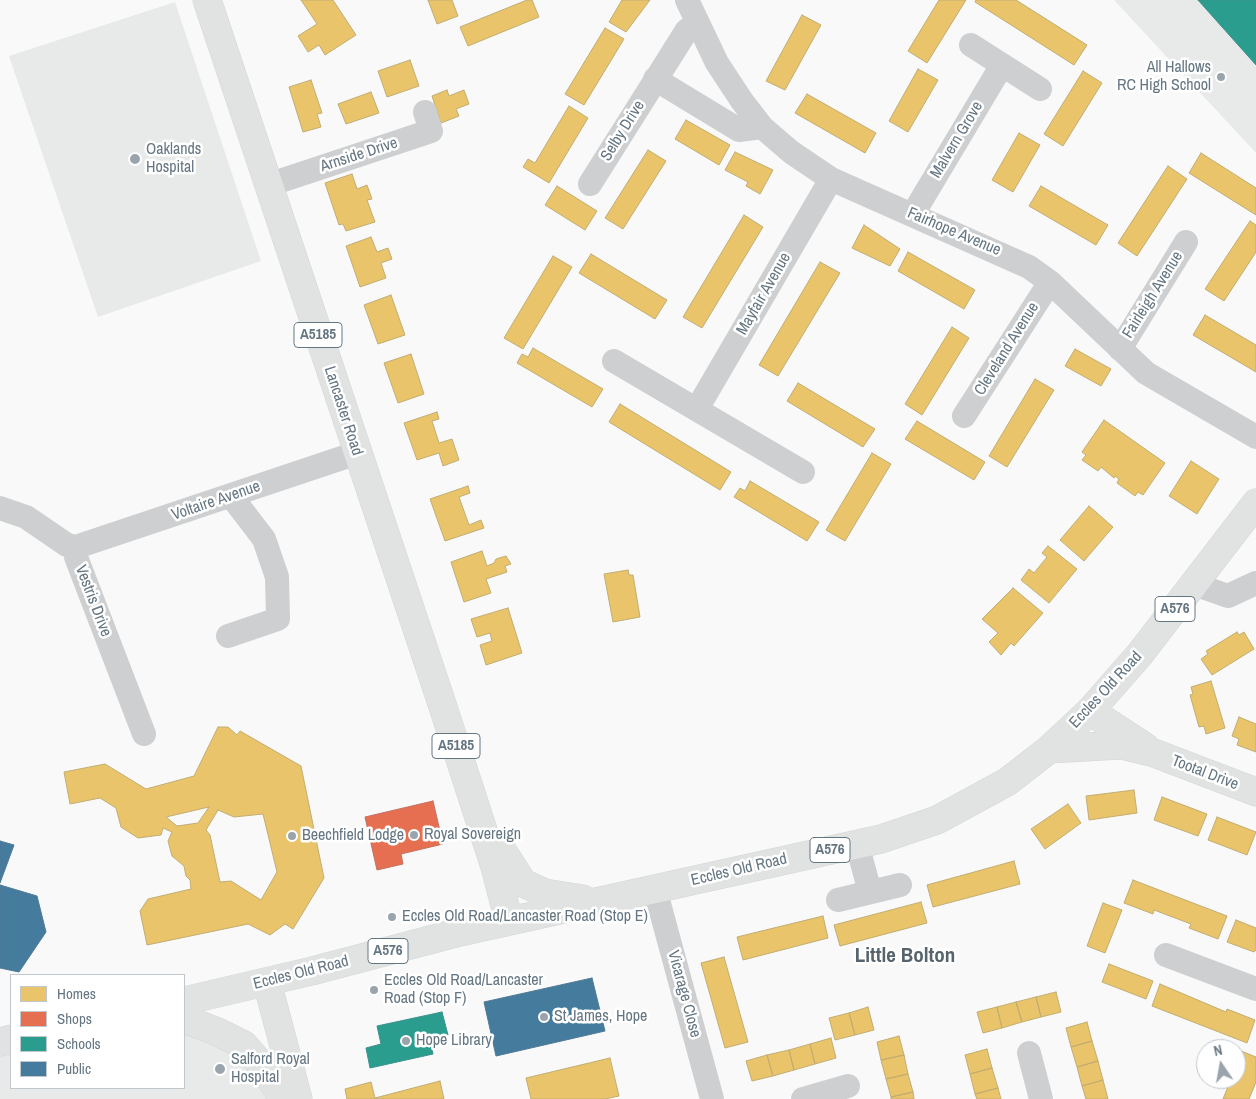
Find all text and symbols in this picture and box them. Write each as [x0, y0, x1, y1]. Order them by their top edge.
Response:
place label: All Hallows RC High School [1117, 58, 1211, 96]
marker: All Hallows RC High School [1215, 71, 1227, 83]
street label: Selby Drive [597, 97, 649, 165]
street label: Malvern Grove [927, 98, 987, 182]
street label: Arnside Drive [318, 133, 400, 177]
place label: Oaklands Hospital [146, 140, 201, 178]
marker: Oaklands Hospital [128, 152, 142, 166]
street label: Fairhope Avenue [904, 204, 1004, 260]
street label: Fairleigh Avenue [1119, 248, 1187, 342]
street label: Mayfair Avenue [733, 250, 795, 338]
street label: Cleveland Avenue [971, 299, 1043, 399]
road number: A5185 [294, 322, 342, 348]
street label: Lancaster Road [320, 364, 366, 458]
street label: Voltaire Avenue [169, 477, 263, 525]
street label: Vestris Drive [71, 563, 115, 639]
road number: A576 [1155, 596, 1195, 622]
street label: Eccles Old Road [1066, 648, 1146, 732]
road number: A5185 [432, 734, 480, 758]
street label: Tootal Drive [1169, 751, 1241, 795]
place label: Royal Sovereign [424, 825, 521, 845]
place label: Beechfield Lodge [302, 826, 404, 846]
marker: Royal Sovereign [408, 829, 420, 841]
marker: Beechfield Lodge [286, 830, 298, 842]
road number: A576 [810, 838, 850, 862]
street label: Eccles Old Road [689, 850, 789, 890]
place label: Eccles Old Road/Lancaster Road (Stop E) [402, 907, 648, 927]
marker: Eccles Old Road/Lancaster Road (Stop E) [386, 911, 398, 923]
road number: A576 [368, 938, 408, 964]
district label: Little Bolton [855, 943, 955, 969]
street label: Vicarage Close [663, 948, 705, 1040]
street label: Eccles Old Road [251, 952, 351, 994]
place label: Eccles Old Road/Lancaster Road (Stop F) [384, 971, 543, 1009]
legend [10, 974, 185, 1089]
text: Homes [57, 983, 96, 1004]
marker: Eccles Old Road/Lancaster Road (Stop F) [368, 984, 380, 996]
place label: St James, Hope [554, 1007, 647, 1027]
text: Shops [57, 1008, 92, 1029]
marker: St James, Hope [538, 1011, 550, 1023]
place label: Hope Library [416, 1031, 492, 1051]
text: Schools [57, 1033, 101, 1054]
marker: Hope Library [400, 1035, 412, 1047]
north arrow [1196, 1039, 1246, 1089]
text: N [1212, 1041, 1224, 1060]
place label: Salford Royal Hospital [231, 1050, 310, 1088]
text: Public [57, 1058, 91, 1079]
marker: Salford Royal Hospital [213, 1062, 227, 1076]

